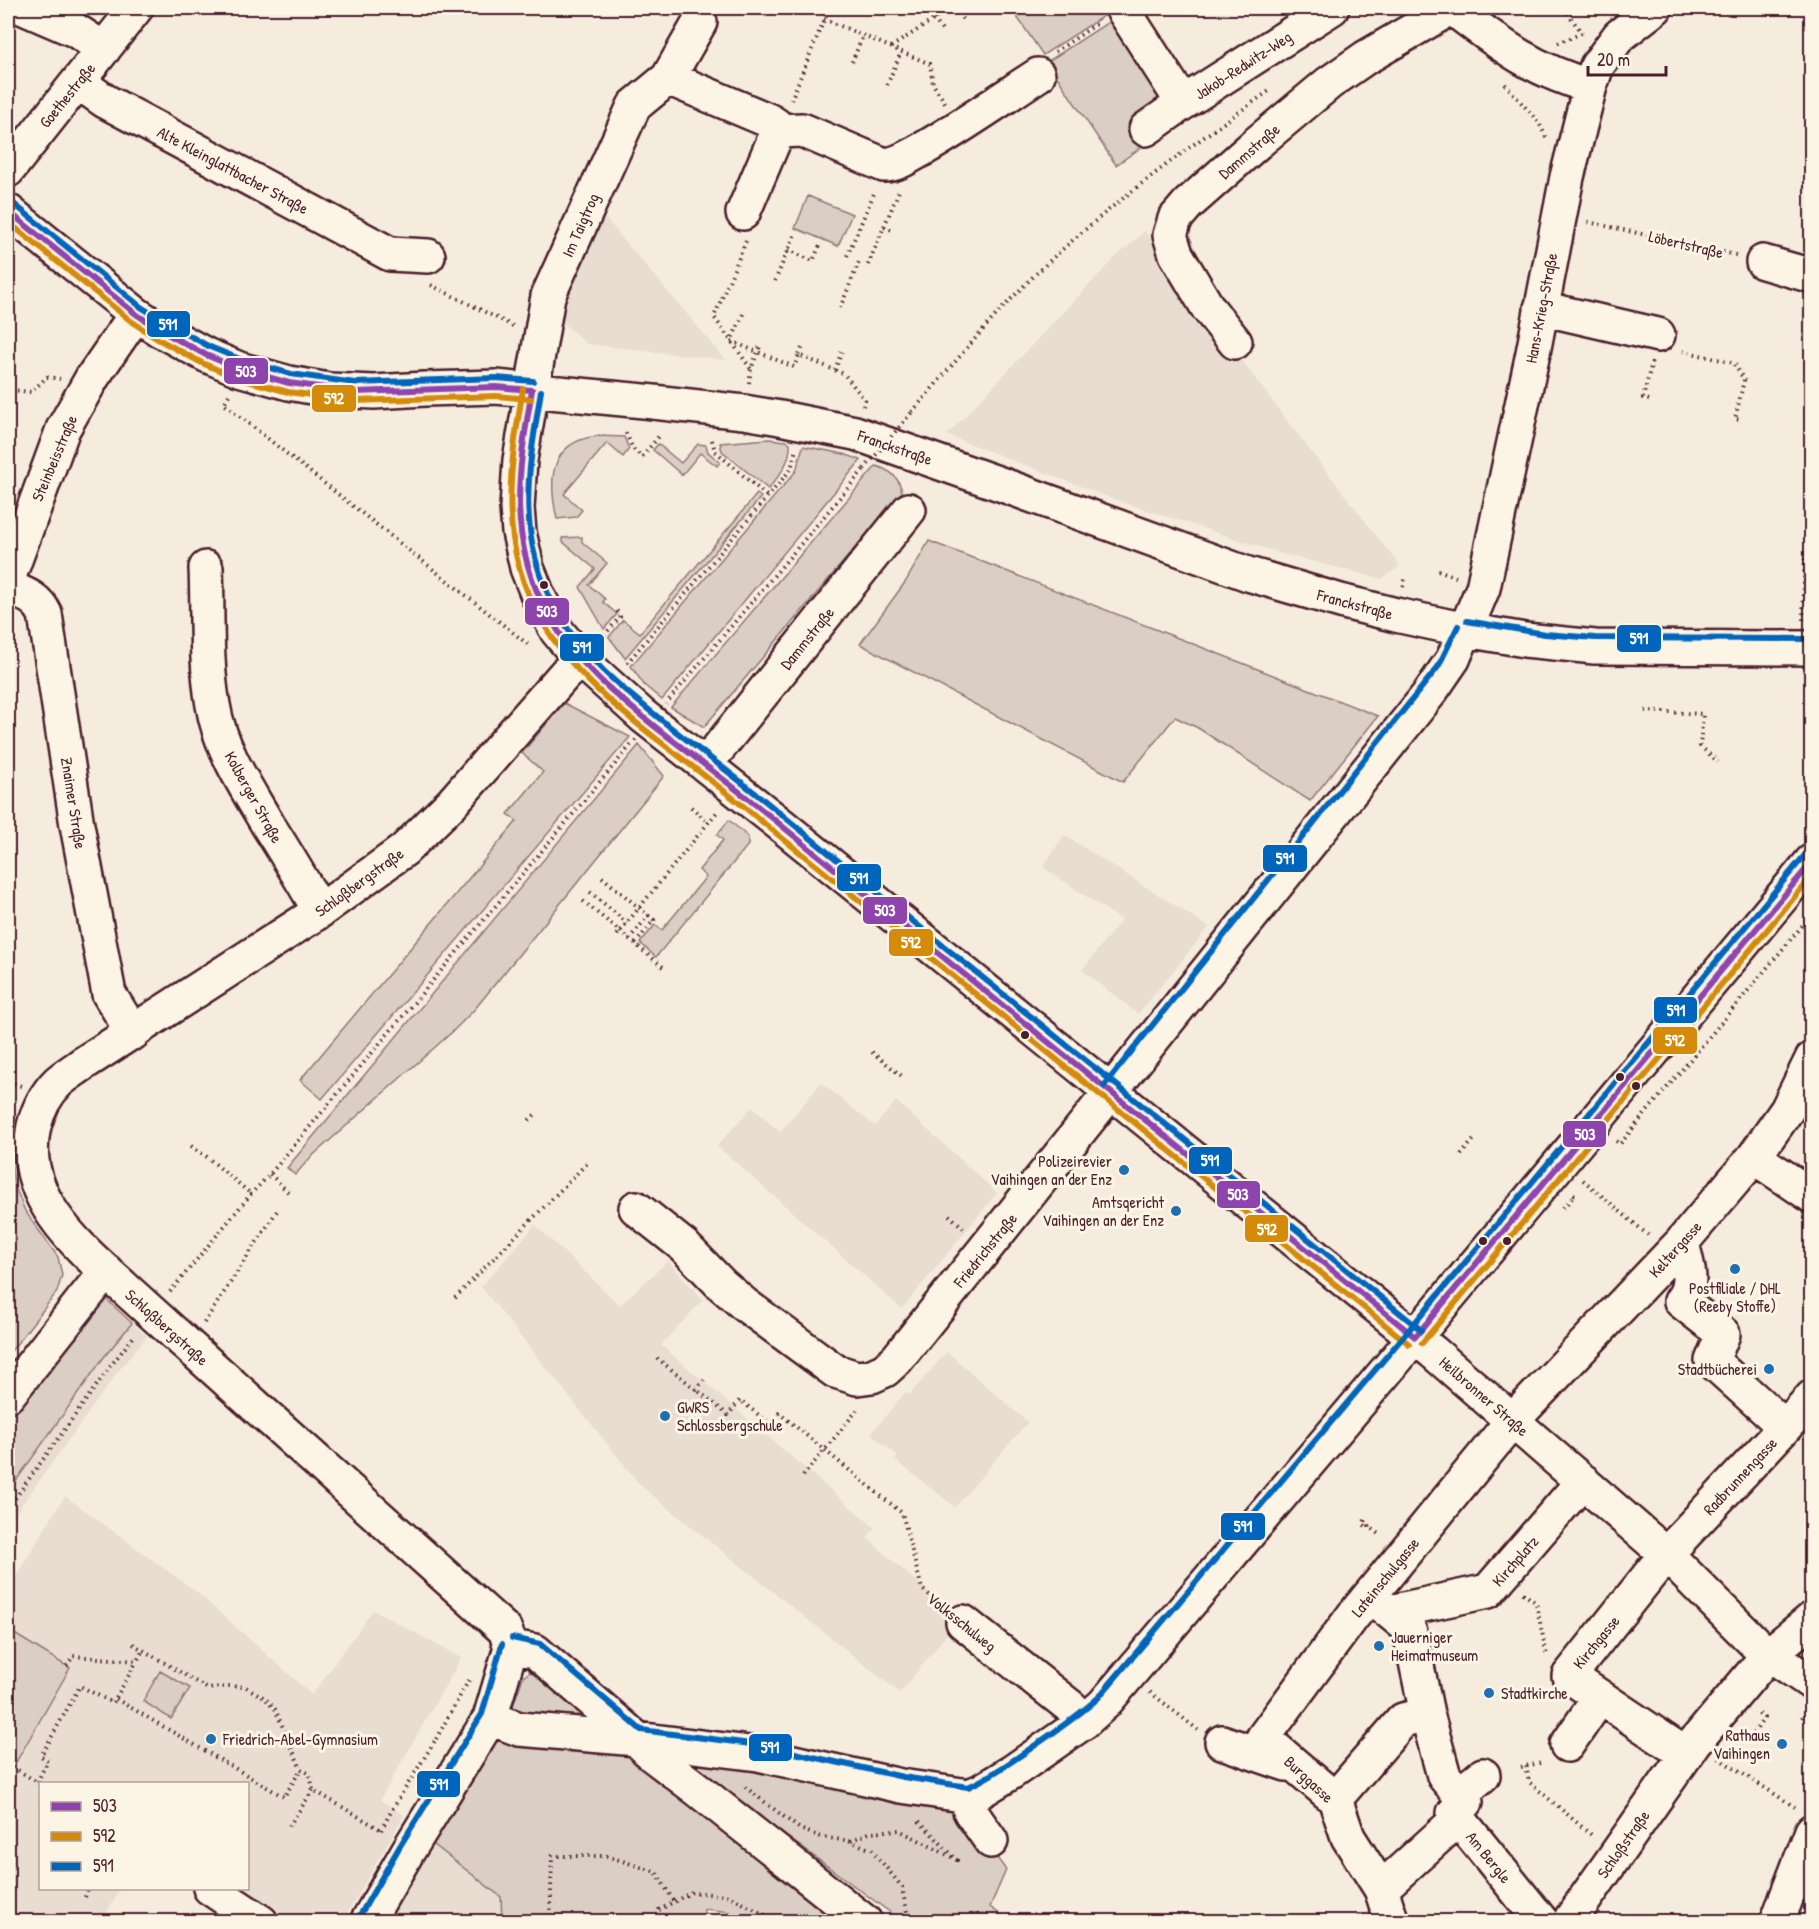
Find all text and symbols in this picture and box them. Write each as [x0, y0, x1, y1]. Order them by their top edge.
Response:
street label: Jakob-Redwitz-Weg [1190, 25, 1296, 105]
scale bar [1588, 39, 1666, 77]
text: 20 m [1597, 47, 1630, 72]
street label: Goethestraße [34, 57, 100, 132]
street label: Dammstraße [1214, 118, 1285, 184]
street label: Alte Kleinglattbacher Straße [154, 121, 313, 219]
street label: Im Taigtrog [556, 189, 604, 261]
street label: Löbertstraße [1647, 225, 1726, 263]
street label: Hans-Krieg-Straße [1520, 250, 1563, 365]
line badge: 591 [146, 310, 191, 338]
text: 591 [159, 313, 177, 335]
line badge: 503 [223, 357, 269, 385]
text: 503 [235, 360, 257, 382]
line badge: 592 [311, 384, 357, 413]
text: 592 [324, 387, 345, 409]
street label: Steinbeisstraße [26, 411, 82, 504]
street label: Franckstraße [854, 424, 936, 470]
unlabelled marker [538, 579, 550, 591]
street label: Franckstraße [1314, 583, 1396, 625]
line badge: 503 [524, 597, 570, 626]
text: 503 [536, 600, 558, 622]
street label: Dammstraße [775, 602, 839, 674]
line badge: 591 [1616, 624, 1662, 653]
text: 591 [1630, 627, 1648, 649]
line badge: 591 [559, 633, 605, 662]
text: 591 [573, 636, 591, 658]
street label: Kolberger Straße [220, 747, 289, 847]
street label: Znaimer Straße [56, 756, 92, 851]
street label: Schloßbergstraße [310, 842, 408, 922]
line badge: 591 [1262, 844, 1308, 873]
text: 591 [1276, 847, 1294, 869]
line badge: 591 [836, 863, 882, 892]
text: 591 [850, 867, 868, 889]
line badge: 503 [862, 896, 908, 925]
text: 503 [874, 899, 896, 921]
line badge: 592 [888, 928, 934, 957]
text: 592 [901, 931, 922, 953]
line badge: 591 [1653, 996, 1698, 1024]
text: 591 [1667, 999, 1685, 1021]
line badge: 592 [1652, 1026, 1698, 1055]
unlabelled marker [1019, 1029, 1031, 1041]
text: 592 [1665, 1029, 1686, 1051]
unlabelled marker [1614, 1071, 1626, 1083]
unlabelled marker [1630, 1080, 1642, 1092]
line badge: 503 [1562, 1120, 1607, 1148]
text: 503 [1574, 1123, 1596, 1145]
line badge: 591 [1188, 1146, 1233, 1175]
text: 591 [1201, 1149, 1219, 1171]
place label: Polizeirevier Vaihingen an der Enz [990, 1150, 1112, 1190]
marker: Polizeirevier Vaihingen an der Enz [1117, 1163, 1131, 1177]
line badge: 503 [1216, 1180, 1261, 1209]
text: 503 [1227, 1183, 1249, 1205]
place label: Amtsgericht Vaihingen an der Enz [1042, 1191, 1164, 1231]
marker: Amtsgericht Vaihingen an der Enz [1169, 1204, 1183, 1218]
street label: Friedrichstraße [948, 1208, 1022, 1293]
line badge: 592 [1244, 1214, 1289, 1243]
street label: Keltergasse [1644, 1215, 1707, 1282]
text: 592 [1257, 1218, 1278, 1240]
unlabelled marker [1477, 1235, 1489, 1247]
unlabelled marker [1501, 1235, 1513, 1247]
marker: Postfiliale / DHL (Reeby Stoffe) [1728, 1262, 1742, 1276]
place label: Postfiliale / DHL (Reeby Stoffe) [1689, 1277, 1781, 1317]
street label: Schloßbergstraße [121, 1284, 214, 1371]
street label: Heilbronner Straße [1435, 1351, 1534, 1441]
place label: Stadtbücherei [1678, 1358, 1757, 1380]
marker: Stadtbücherei [1762, 1362, 1776, 1376]
place label: GWRS Schlossbergschule [677, 1396, 783, 1436]
marker: GWRS Schlossbergschule [658, 1409, 672, 1423]
street label: Radbrunnengasse [1698, 1432, 1782, 1520]
line badge: 591 [1220, 1512, 1266, 1541]
text: 591 [1234, 1515, 1252, 1537]
street label: Kirchplatz [1487, 1531, 1543, 1591]
street label: Lateinschulgasse [1346, 1532, 1424, 1622]
street label: Volksschulweg [923, 1587, 1001, 1657]
street label: Kirchgasse [1568, 1610, 1625, 1673]
place label: Jauerniger Heimatmuseum [1391, 1626, 1478, 1666]
marker: Jauerniger Heimatmuseum [1372, 1639, 1386, 1653]
place label: Stadtkirche [1501, 1682, 1568, 1704]
marker: Stadtkirche [1482, 1686, 1496, 1700]
place label: Rathaus Vaihingen [1713, 1724, 1770, 1764]
place label: Friedrich-Abel-Gymnasium [222, 1728, 378, 1750]
marker: Friedrich-Abel-Gymnasium [204, 1732, 218, 1746]
line badge: 591 [748, 1733, 793, 1762]
text: 591 [761, 1736, 779, 1758]
marker: Rathaus Vaihingen [1775, 1737, 1789, 1751]
street label: Burggasse [1280, 1751, 1339, 1808]
line badge: 591 [416, 1770, 461, 1798]
text: 591 [430, 1773, 448, 1795]
legend [39, 1782, 249, 1890]
text: 503 [93, 1793, 117, 1818]
street label: Schloßstraße [1592, 1805, 1655, 1882]
text: 592 [93, 1823, 116, 1848]
street label: Am Bergle [1461, 1826, 1517, 1888]
text: 591 [93, 1853, 114, 1878]

